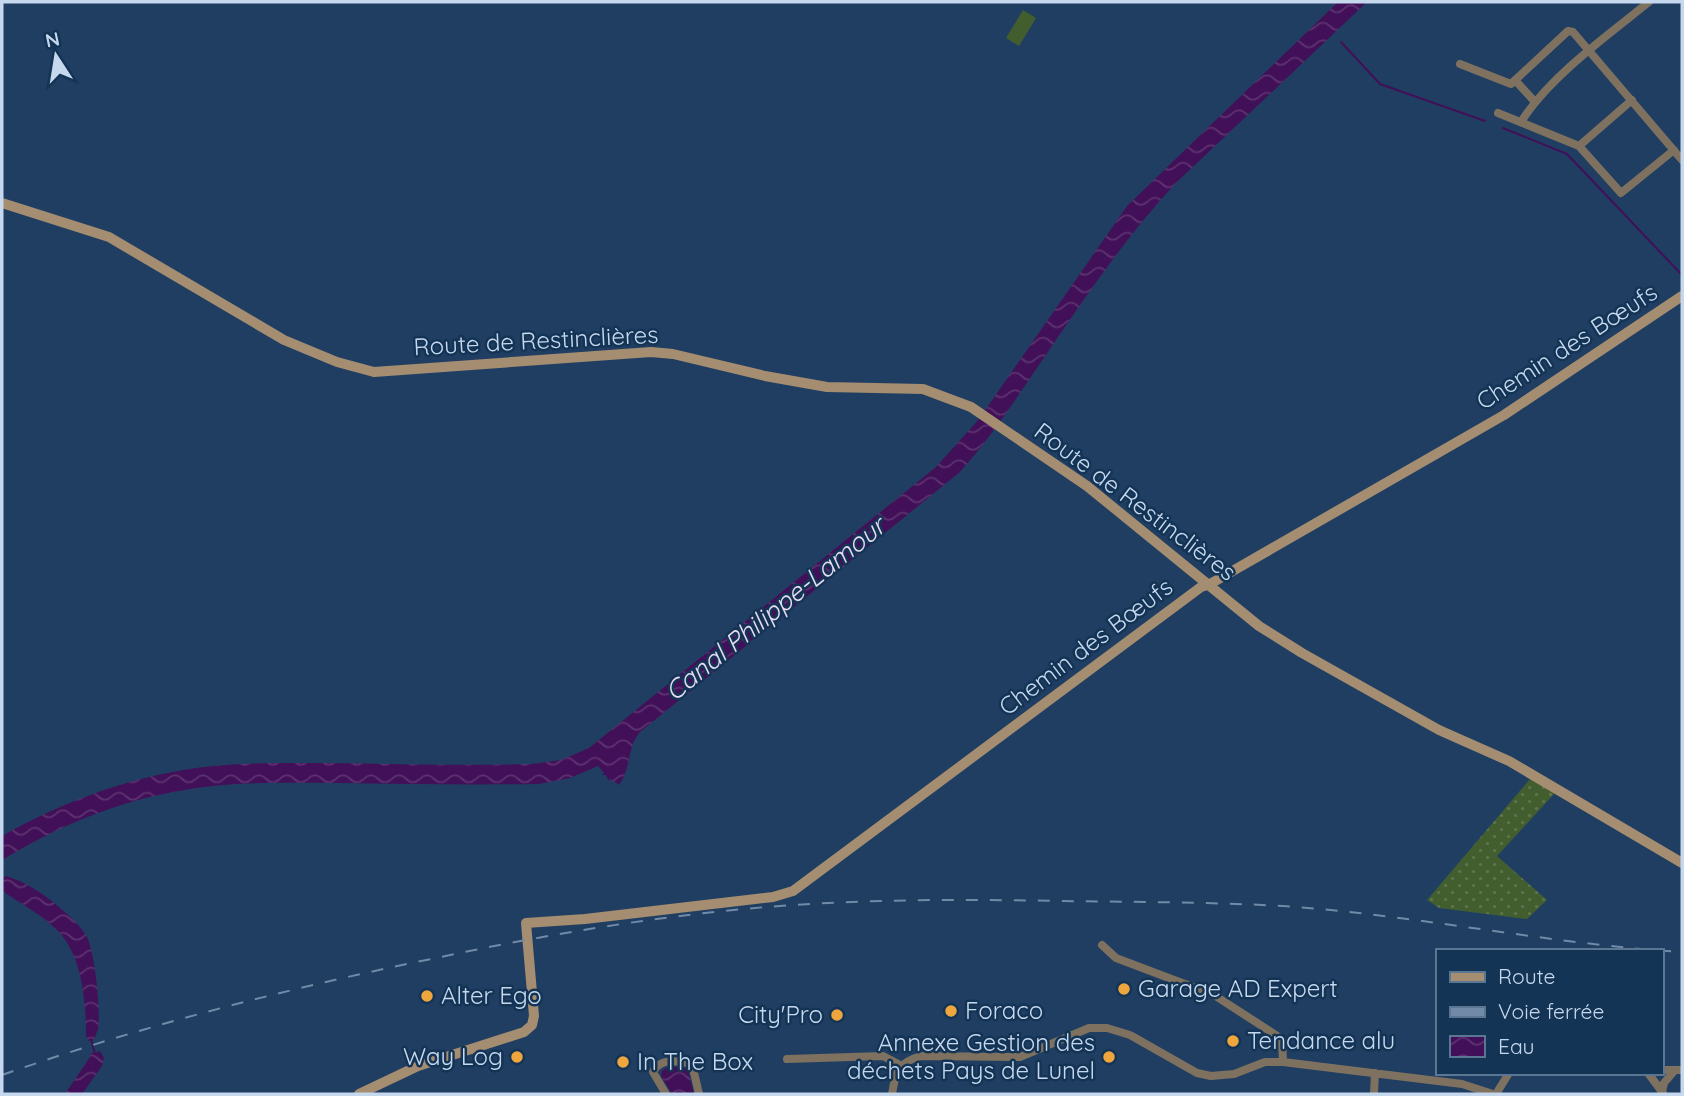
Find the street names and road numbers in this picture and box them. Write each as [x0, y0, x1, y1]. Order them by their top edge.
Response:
street label: Chemin des Bœufs [1470, 276, 1663, 416]
street label: Route de Restinclières [413, 319, 659, 361]
street label: Route de Restinclières [1029, 415, 1242, 587]
street label: Chemin des Bœufs [993, 571, 1178, 721]

